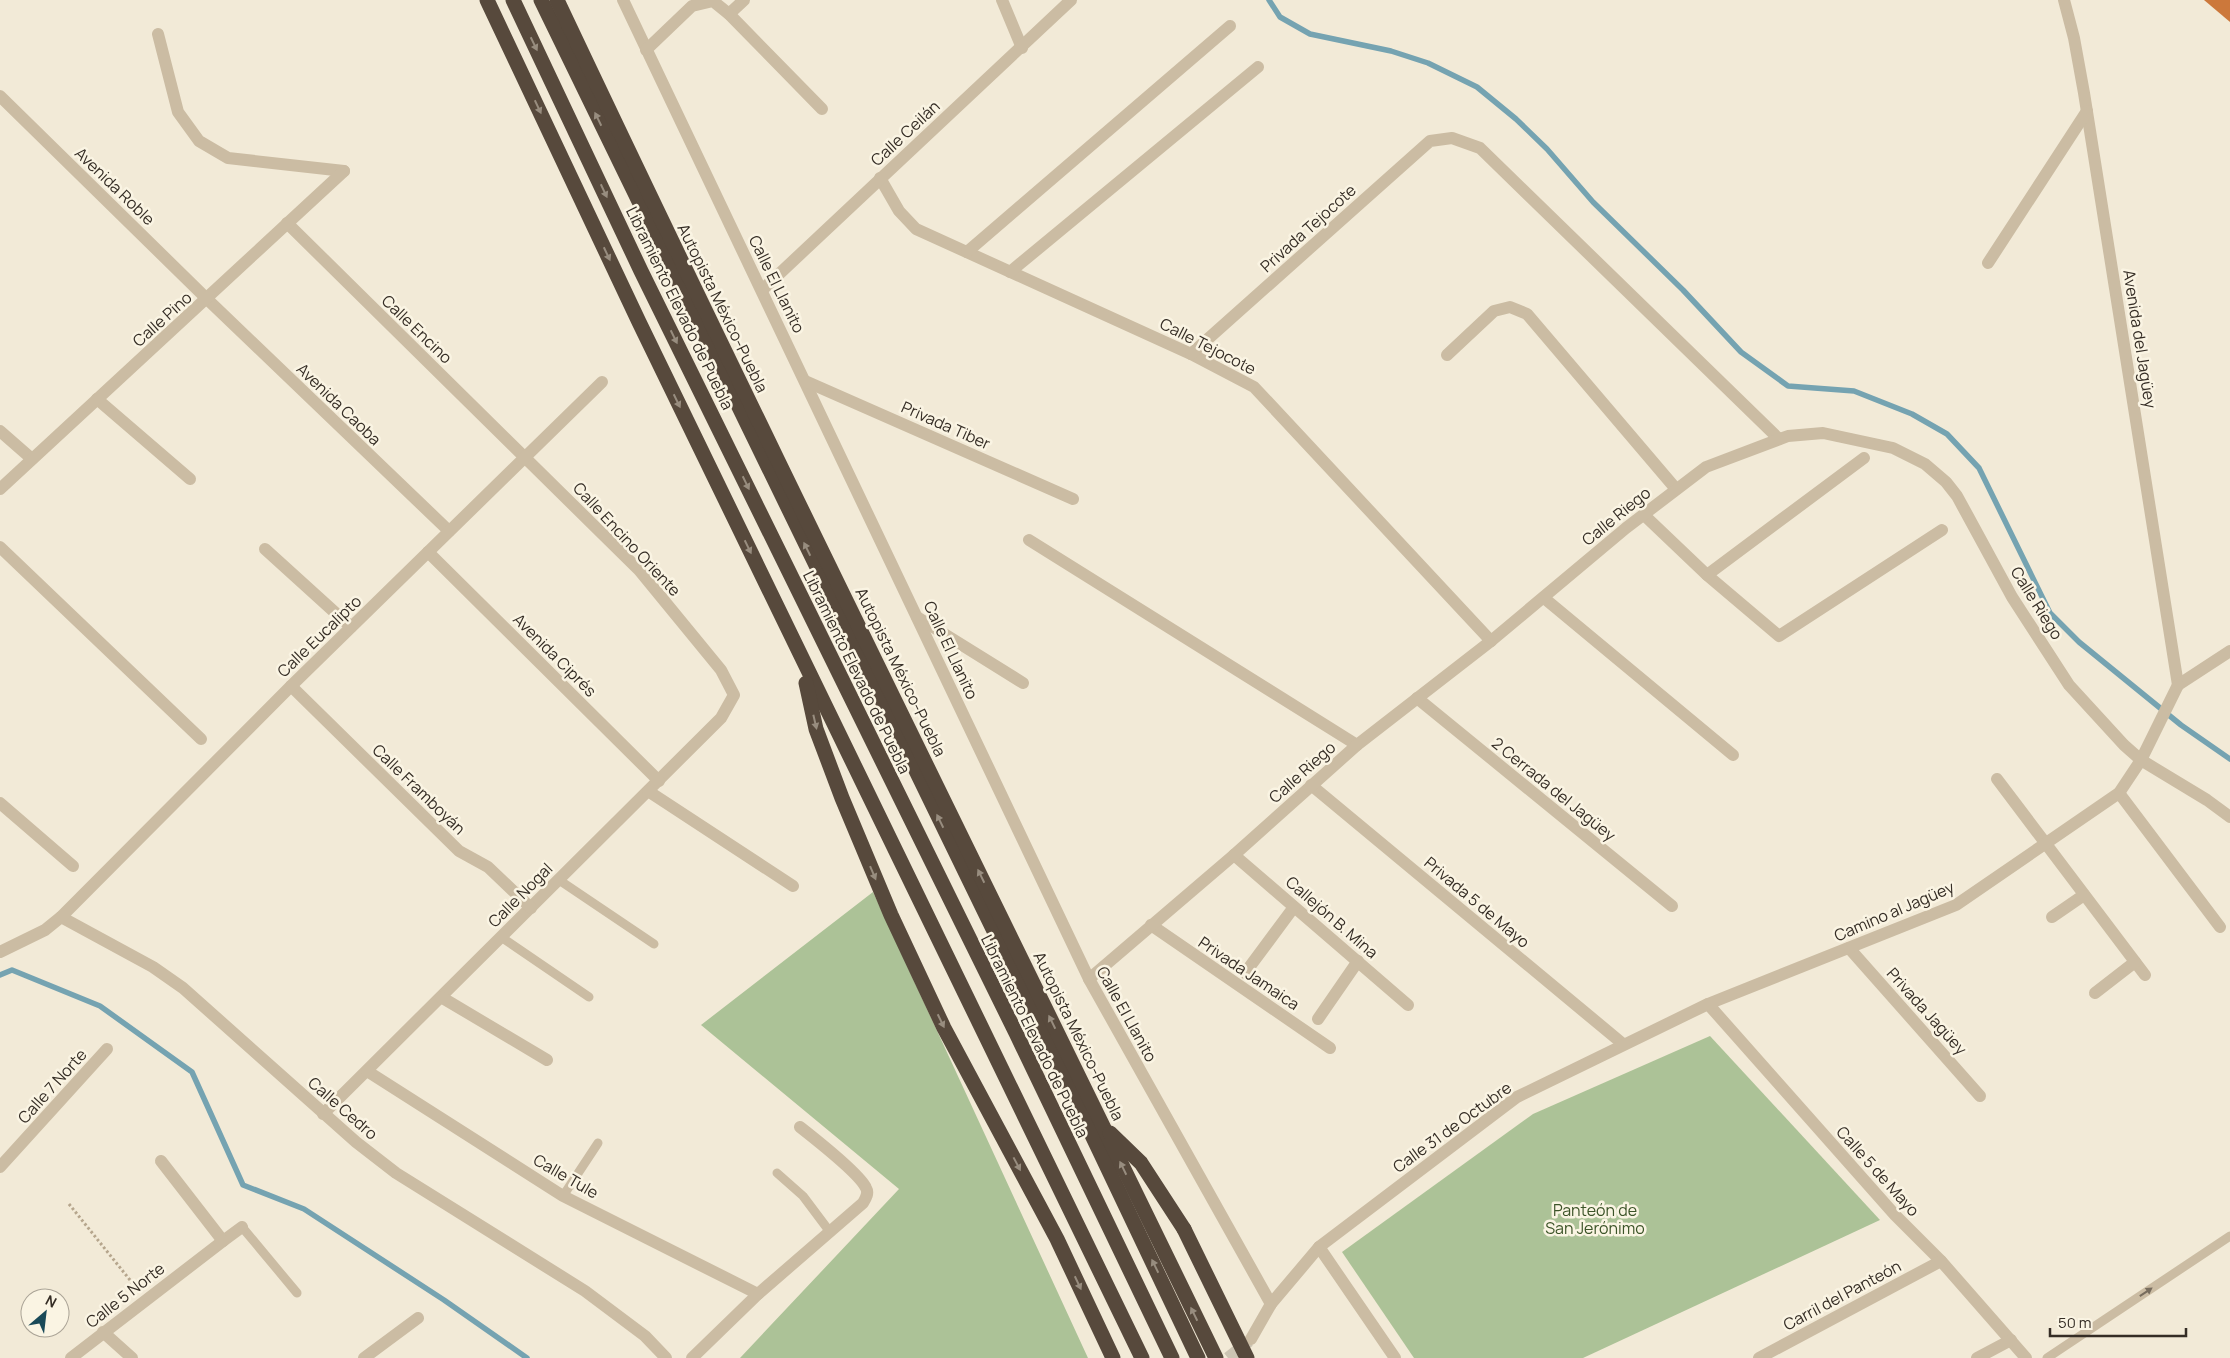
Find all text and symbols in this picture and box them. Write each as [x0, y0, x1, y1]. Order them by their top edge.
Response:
one-way arrow [530, 37, 538, 51]
street label: Calle Ceilán [866, 95, 944, 171]
one-way arrow [534, 100, 542, 115]
one-way arrow [594, 112, 603, 127]
street label: Avenida Roble [70, 142, 160, 230]
street label: Privada Tejocote [1255, 179, 1361, 277]
one-way arrow [600, 184, 608, 198]
street label: Libramiento Elevado de Puebla [621, 203, 739, 413]
street label: Autopista México-Puebla [672, 220, 774, 396]
street label: Calle El Llanito [744, 232, 810, 336]
one-way arrow [603, 247, 611, 262]
street label: Avenida del Jagüey [2118, 268, 2162, 410]
street label: Calle Pino [128, 287, 196, 351]
street label: Calle Encino [377, 290, 457, 368]
street label: Calle Tejocote [1156, 312, 1260, 380]
one-way arrow [670, 330, 678, 344]
street label: Avenida Caoba [292, 358, 386, 450]
one-way arrow [673, 394, 681, 408]
street label: Privada Tiber [898, 396, 994, 454]
one-way arrow [742, 476, 750, 490]
street label: Calle Encino Oriente [568, 477, 686, 601]
street label: Calle Riego [1577, 481, 1655, 551]
one-way arrow [744, 540, 752, 555]
one-way arrow [803, 542, 811, 556]
street label: Calle Riego [2006, 562, 2068, 644]
street label: Libramiento Elevado de Puebla [798, 567, 916, 777]
street label: Autopista México-Puebla [850, 584, 952, 760]
street label: Calle Eucalipto [272, 590, 366, 682]
street label: Calle El Llanito [919, 597, 983, 703]
street label: Avenida Ciprés [509, 609, 601, 701]
one-way arrow [811, 714, 819, 729]
street label: 2 Cerrada del Jagüey [1487, 732, 1621, 846]
street label: Calle Riego [1264, 736, 1340, 808]
street label: Calle Framboyán [368, 739, 470, 839]
one-way arrow [936, 814, 944, 828]
street label: Privada 5 de Mayo [1420, 851, 1534, 953]
street label: Calle Nogal [483, 858, 557, 932]
one-way arrow [870, 866, 878, 880]
one-way arrow [977, 869, 985, 883]
street label: Callejón B. Mina [1281, 871, 1383, 963]
street label: Camino al Jagüey [1831, 876, 1958, 946]
street label: Libramiento Elevado de Puebla [976, 931, 1094, 1141]
street label: Privada Jamaica [1194, 931, 1304, 1015]
street label: Autopista México-Puebla [1028, 948, 1130, 1124]
street label: Calle El Llanito [1092, 962, 1162, 1066]
street label: Privada Jagüey [1882, 963, 1972, 1060]
one-way arrow [937, 1014, 945, 1028]
one-way arrow [1048, 1015, 1056, 1029]
street label: Calle 7 Norte [13, 1044, 91, 1128]
street label: Calle Cedro [303, 1072, 383, 1144]
street label: Calle 31 de Octubre [1388, 1077, 1516, 1177]
street label: Calle 5 de Mayo [1832, 1121, 1924, 1221]
street label: Calle Tule [529, 1149, 603, 1203]
one-way arrow [1013, 1157, 1021, 1172]
one-way arrow [1119, 1161, 1127, 1175]
park label: Panteón de San Jerónimo [1545, 1199, 1645, 1239]
street label: Carril del Panteón [1779, 1255, 1905, 1335]
street label: Calle 5 Norte [81, 1257, 169, 1333]
one-way arrow [1151, 1259, 1159, 1274]
one-way arrow [1074, 1276, 1082, 1290]
one-way arrow [2139, 1287, 2153, 1297]
north arrow [20, 1288, 70, 1338]
text: N [42, 1290, 60, 1312]
scale bar [2050, 1306, 2186, 1338]
one-way arrow [1190, 1307, 1198, 1321]
text: 50 m [2058, 1312, 2092, 1333]

